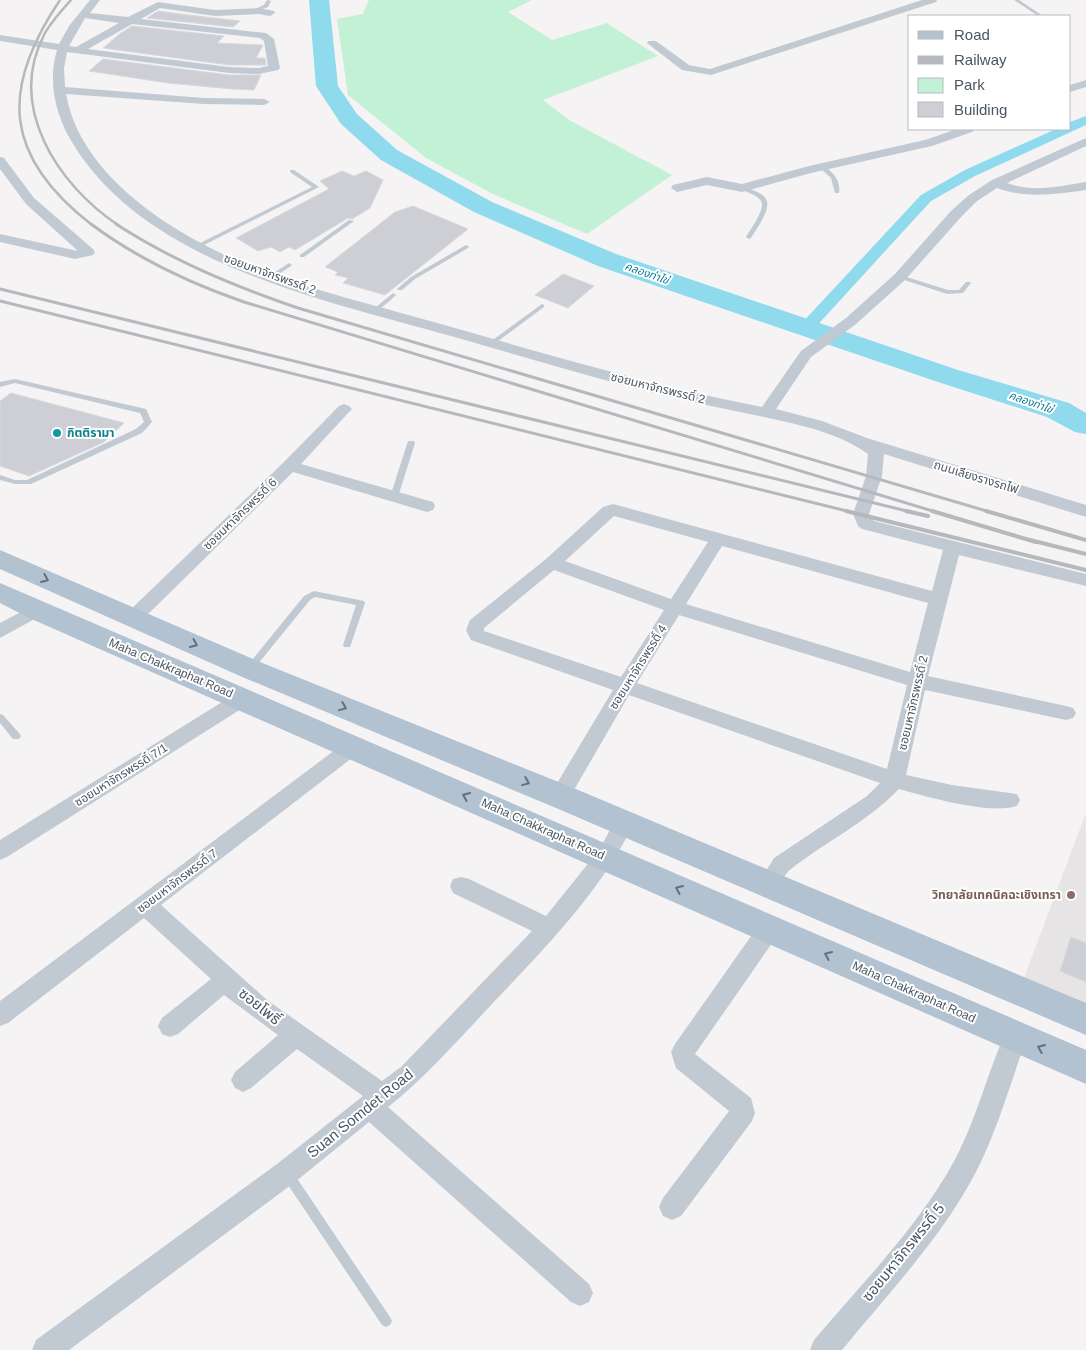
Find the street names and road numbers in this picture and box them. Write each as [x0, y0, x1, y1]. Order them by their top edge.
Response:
street label: ซอยมหาจักรพรรดิ์ 2 [222, 251, 318, 297]
street label: ซอยมหาจักรพรรดิ์ 2 [609, 369, 707, 407]
street label: ถนนเลียงรางรถไฟ [932, 457, 1020, 497]
street label: ซอยมหาจักรพรรดิ์ 6 [200, 475, 280, 553]
street label: ซอยมหาจักรพรรดิ์ 4 [606, 622, 670, 712]
street label: Maha Chakkraphat Road [107, 635, 235, 701]
street label: ซอยมหาจักรพรรดิ์ 2 [895, 654, 931, 752]
street label: ซอยมหาจักรพรรดิ์ 7/1 [72, 740, 170, 809]
street label: Maha Chakkraphat Road [479, 795, 607, 863]
street label: ซอยมหาจักรพรรดิ์ 7 [134, 846, 220, 916]
street label: Maha Chakkraphat Road [850, 958, 978, 1026]
street label: ซอยโพธิ์ [236, 984, 285, 1028]
street label: Suan Somdet Road [304, 1065, 416, 1161]
street label: ซอยมหาจักรพรรดิ์ 5 [858, 1200, 948, 1304]

